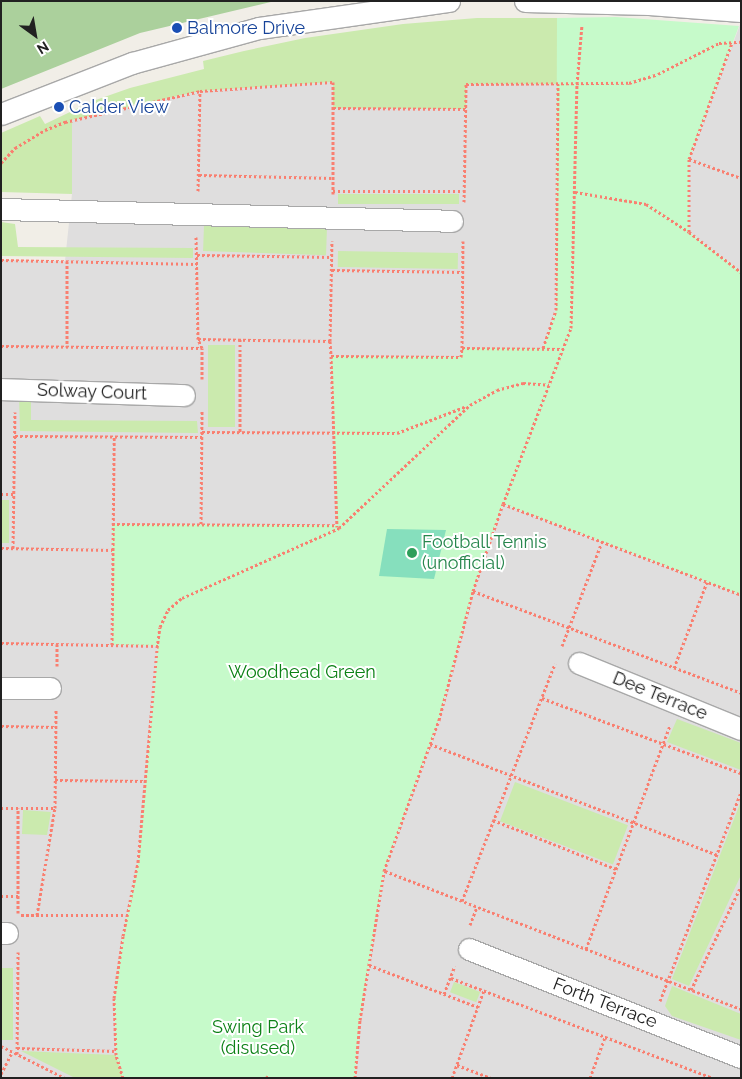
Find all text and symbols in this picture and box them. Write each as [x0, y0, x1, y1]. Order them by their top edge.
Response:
north arrow [10, 10, 60, 60]
place label: Balmore Drive [187, 17, 305, 39]
marker: Balmore Drive [171, 22, 183, 34]
text: N [34, 38, 52, 57]
place label: Calder View [69, 96, 170, 118]
marker: Calder View [53, 101, 65, 113]
street label: Solway Court [36, 379, 148, 405]
place label: Football Tennis (unofficial) [422, 532, 548, 574]
marker: Football Tennis (unofficial) [406, 547, 418, 559]
park label: Woodhead Green [228, 661, 376, 683]
street label: Dee Terrace [609, 667, 711, 725]
street label: Forth Terrace [550, 973, 660, 1033]
park label: Swing Park (disused) [212, 1017, 304, 1060]

